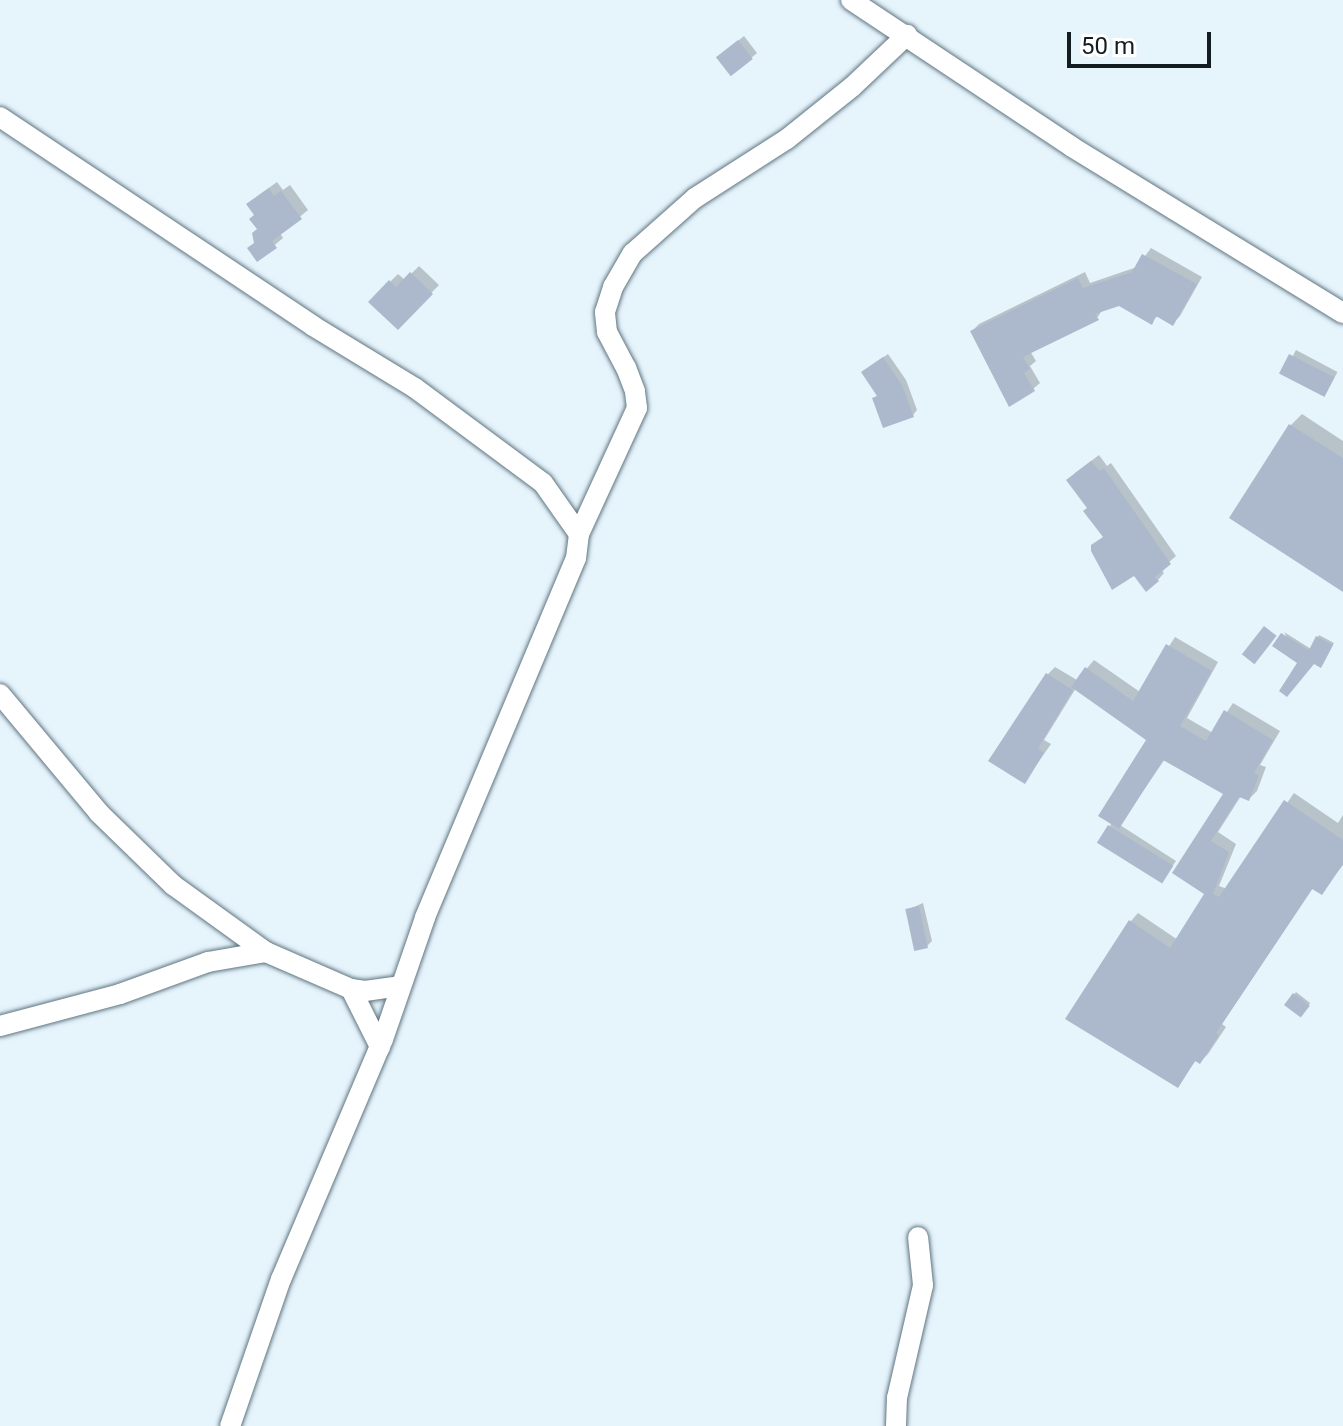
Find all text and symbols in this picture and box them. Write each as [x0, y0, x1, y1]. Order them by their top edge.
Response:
scale bar [1071, 16, 1215, 66]
text: 50 m [1081, 32, 1135, 60]

